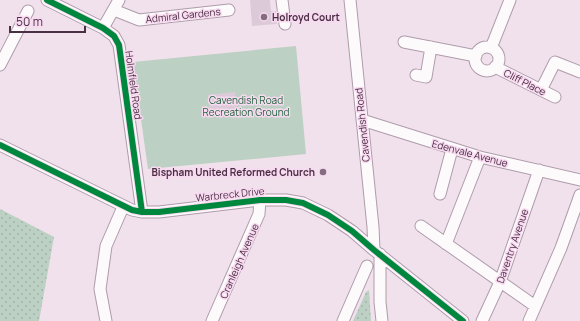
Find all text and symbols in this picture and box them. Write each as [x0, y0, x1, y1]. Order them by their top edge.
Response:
street label: Admiral Gardens [145, 4, 221, 26]
scale bar [10, 8, 85, 34]
place label: Holroyd Court [272, 10, 340, 24]
marker: Holroyd Court [259, 12, 269, 22]
text: 50 m [16, 13, 43, 30]
street label: Holmfield Road [122, 50, 146, 120]
street label: Cliff Place [501, 65, 549, 99]
street label: Cavendish Road [351, 87, 373, 163]
park label: Cavendish Road Recreation Ground [203, 93, 290, 119]
street label: Edenvale Avenue [431, 136, 510, 170]
place label: Bispham United Reformed Church [152, 165, 315, 179]
marker: Bispham United Reformed Church [318, 167, 328, 177]
street label: Warbreck Drive [195, 183, 265, 205]
street label: Daventry Avenue [493, 207, 531, 285]
street label: Cranleigh Avenue [216, 221, 262, 301]

